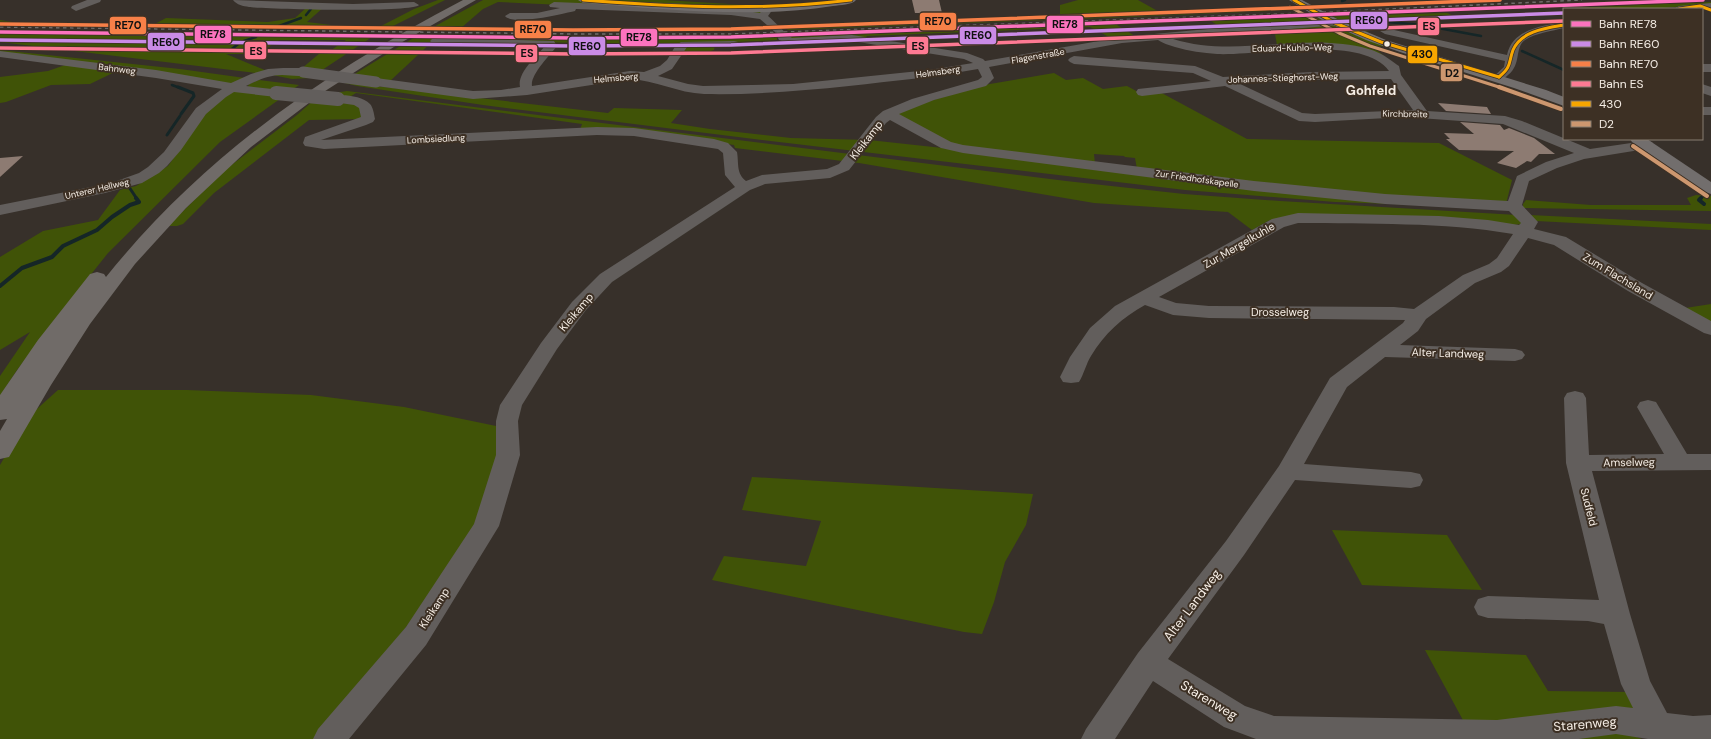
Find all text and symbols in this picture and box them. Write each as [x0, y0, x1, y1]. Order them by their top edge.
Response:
legend [1563, 8, 1703, 140]
line badge: RE60 [1350, 11, 1388, 30]
line badge: RE70 [919, 12, 957, 31]
text: RE60 [1355, 13, 1383, 27]
text: RE70 [925, 14, 952, 28]
line badge: RE78 [1046, 15, 1084, 34]
line badge: RE70 [109, 16, 147, 35]
text: Bahn RE78 [1599, 16, 1657, 32]
text: RE78 [1052, 17, 1078, 31]
line badge: ES [1417, 17, 1440, 36]
text: RE70 [115, 18, 142, 32]
text: ES [1422, 19, 1436, 33]
line badge: RE70 [514, 20, 552, 39]
text: RE70 [520, 22, 547, 36]
line badge: RE78 [194, 25, 232, 44]
line badge: RE60 [959, 26, 997, 45]
text: RE78 [200, 27, 226, 41]
line badge: RE78 [620, 28, 658, 47]
text: RE60 [964, 28, 992, 42]
text: RE78 [626, 30, 652, 44]
line badge: RE60 [147, 32, 185, 51]
text: RE60 [152, 35, 180, 49]
line badge: RE60 [568, 36, 606, 56]
line badge: ES [906, 36, 929, 55]
text: Bahn RE60 [1599, 36, 1659, 52]
text: RE60 [573, 39, 601, 53]
text: ES [911, 39, 925, 53]
unlabelled marker [1382, 39, 1392, 49]
line badge: ES [244, 41, 267, 60]
street label: Eduard-Kuhlo-Weg [1252, 41, 1332, 55]
text: ES [249, 44, 263, 58]
line badge: ES [515, 44, 538, 63]
street label: Flagenstraße [1010, 45, 1066, 67]
line badge: 430 [1407, 45, 1438, 64]
text: ES [520, 46, 534, 60]
text: 430 [1411, 47, 1433, 61]
text: Bahn RE70 [1599, 56, 1658, 72]
street label: Bahnweg [98, 61, 136, 77]
street label: Helmsberg [915, 63, 961, 81]
line badge: D2 [1440, 63, 1463, 82]
text: D2 [1445, 66, 1459, 80]
street label: Helmsberg [593, 70, 639, 86]
street label: Johannes-Stieghorst-Weg [1228, 70, 1338, 86]
text: Bahn ES [1599, 76, 1644, 92]
district label: Gohfeld [1346, 82, 1396, 99]
text: 430 [1599, 96, 1622, 112]
street label: Kirchbreite [1382, 108, 1428, 120]
text: D2 [1599, 116, 1614, 132]
street label: Kleikamp [846, 118, 886, 162]
street label: Lombsiedlung [407, 131, 465, 147]
street label: Zur Friedhofskapelle [1155, 167, 1239, 191]
street label: Unterer Hellweg [64, 176, 130, 202]
street label: Zur Mergelkuhle [1201, 219, 1277, 271]
street label: Zum Flachsland [1580, 250, 1656, 302]
street label: Kleikamp [556, 290, 596, 334]
street label: Drosselweg [1251, 305, 1309, 319]
street label: Alter Landweg [1411, 345, 1485, 361]
street label: Amselweg [1603, 455, 1655, 469]
street label: Sudfeld [1578, 487, 1600, 528]
street label: Alter Landweg [1159, 566, 1225, 644]
street label: Kleikamp [416, 585, 452, 631]
street label: Starenweg [1177, 676, 1241, 724]
street label: Starenweg [1553, 713, 1617, 735]

